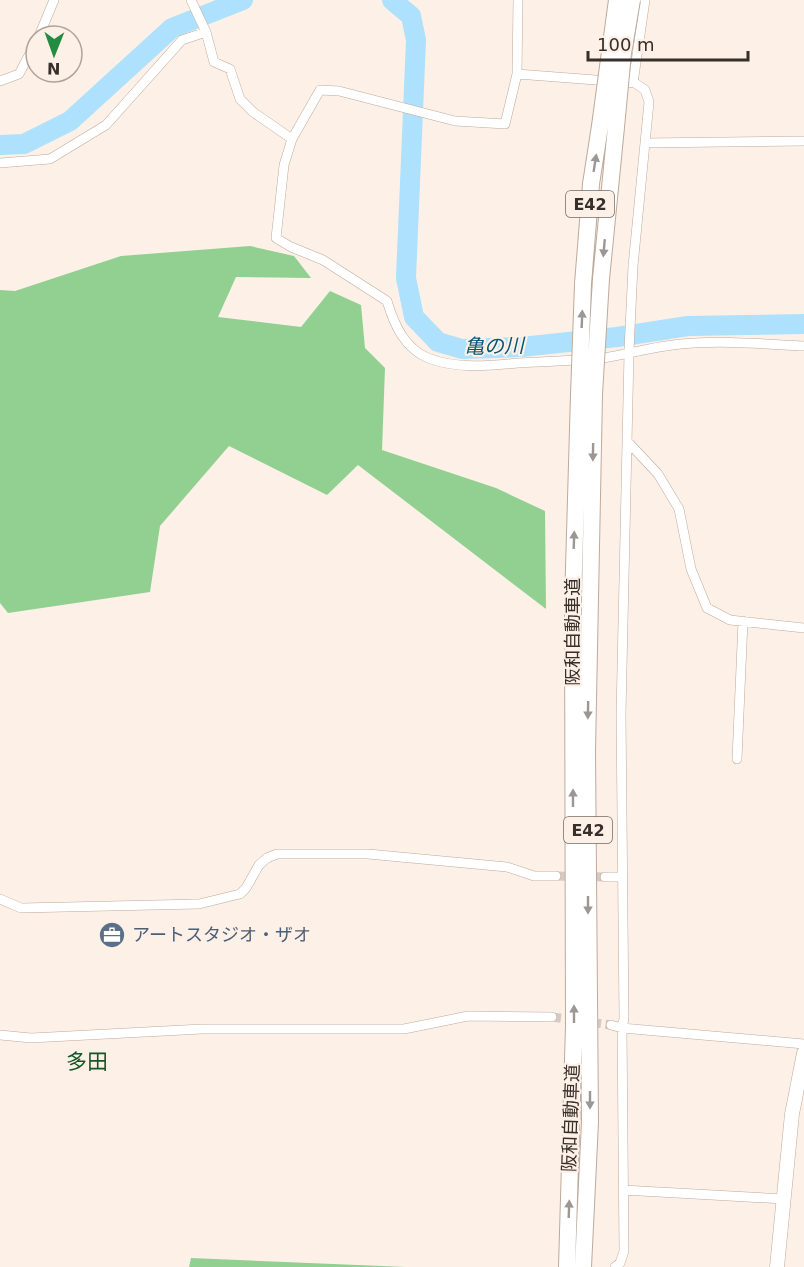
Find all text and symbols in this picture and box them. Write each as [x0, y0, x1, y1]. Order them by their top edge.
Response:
north arrow [24, 24, 84, 84]
scale bar [588, 24, 748, 62]
text: 100 m [597, 34, 655, 55]
text: N [47, 59, 61, 78]
one-way arrow [590, 153, 599, 172]
road number: E42 [566, 191, 614, 217]
one-way arrow [599, 238, 609, 257]
one-way arrow [577, 309, 586, 328]
water label: 亀の川 [464, 333, 526, 359]
one-way arrow [588, 443, 598, 462]
one-way arrow [570, 530, 579, 549]
street label: 阪和自動車道 [562, 578, 583, 686]
one-way arrow [583, 701, 593, 720]
one-way arrow [568, 788, 578, 807]
road number: E42 [564, 817, 612, 843]
one-way arrow [583, 895, 593, 914]
office icon: アートスタジオ・ザオ [97, 920, 127, 950]
place label: アートスタジオ・ザオ [132, 924, 311, 945]
one-way arrow [569, 1004, 579, 1023]
district label: 多田 [66, 1050, 108, 1074]
street label: 阪和自動車道 [558, 1064, 583, 1172]
one-way arrow [585, 1090, 595, 1109]
one-way arrow [564, 1199, 573, 1218]

